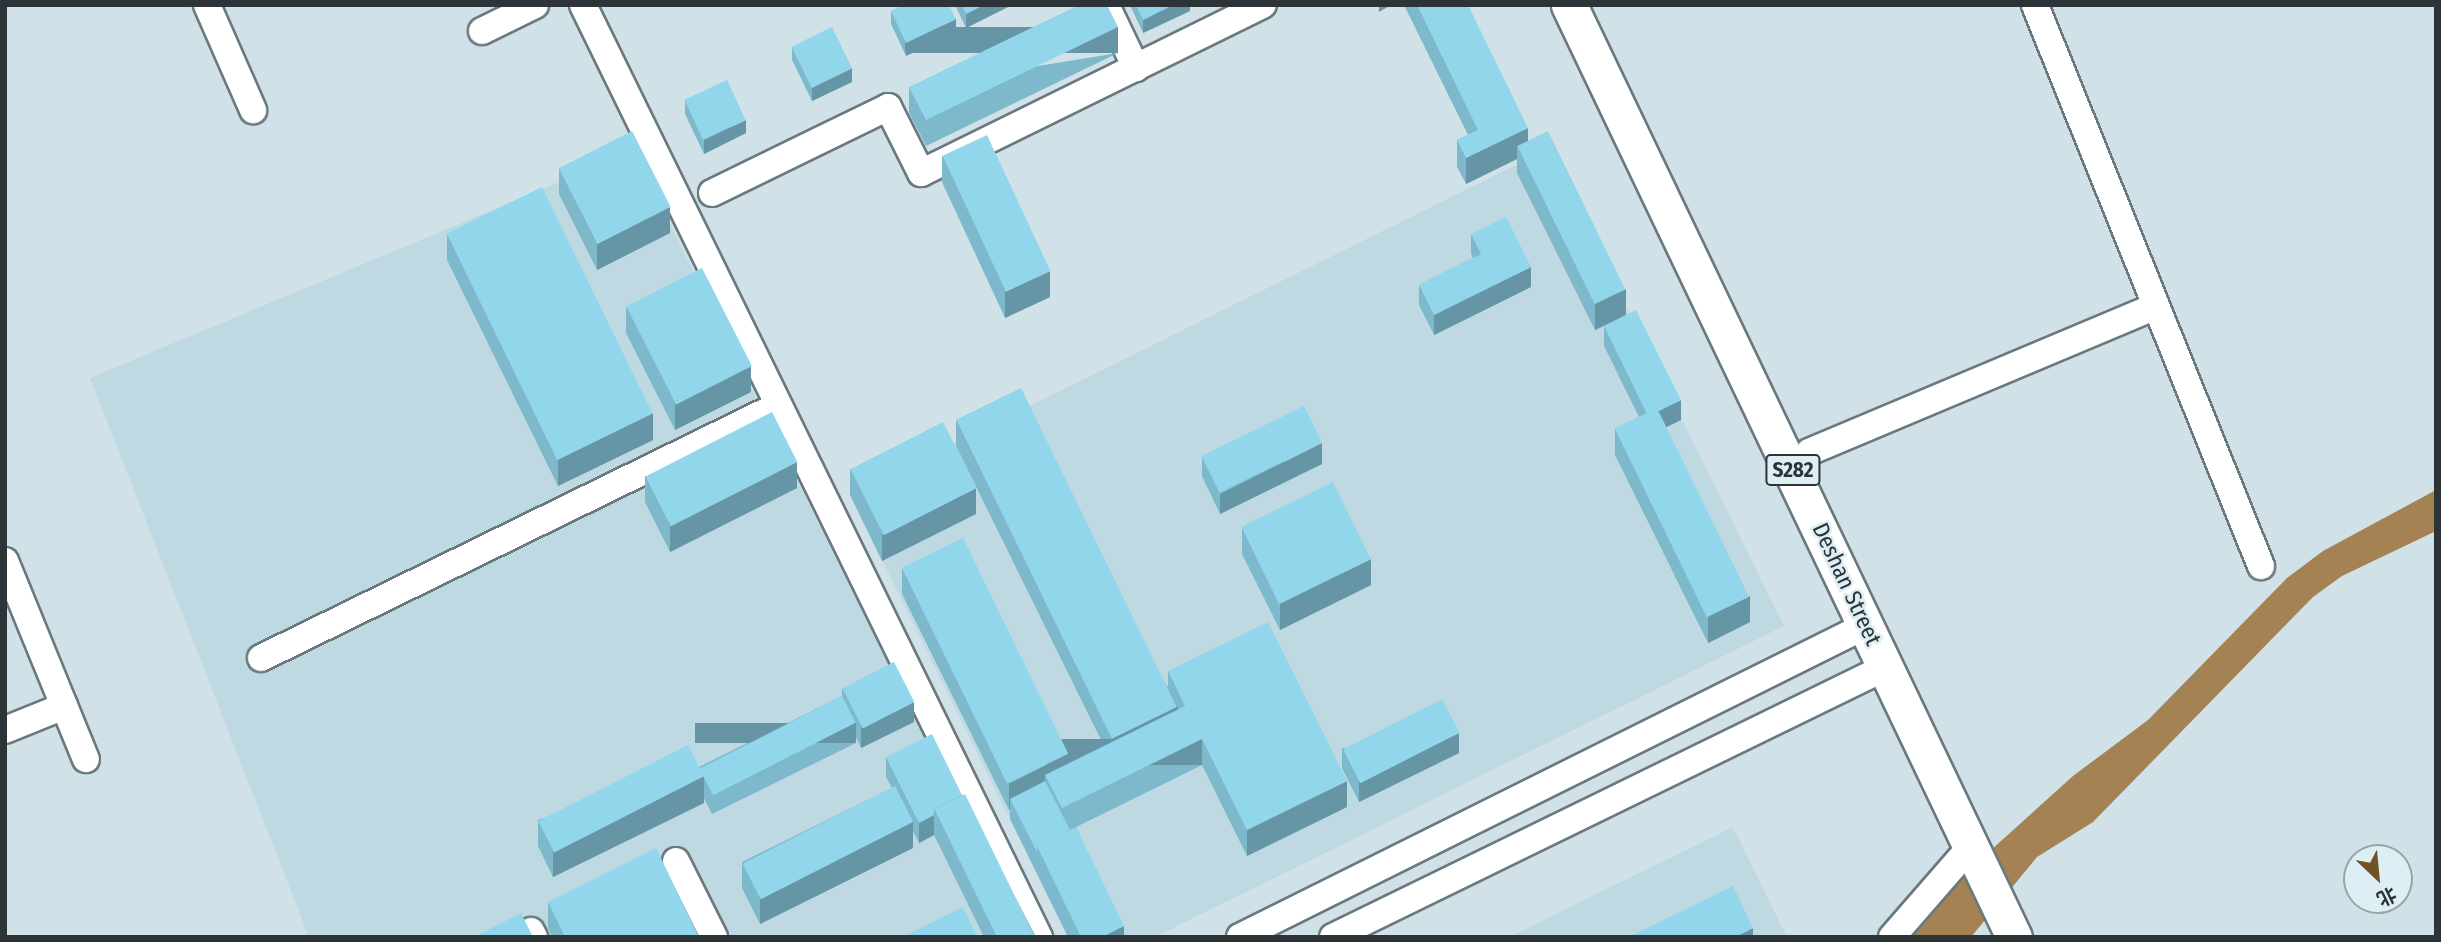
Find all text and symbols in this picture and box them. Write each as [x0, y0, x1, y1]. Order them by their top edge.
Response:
road number: S282 [1765, 452, 1821, 488]
street label: Deshan Street [1807, 518, 1887, 650]
north arrow [2343, 844, 2413, 914]
text: 北 [2373, 882, 2400, 911]

